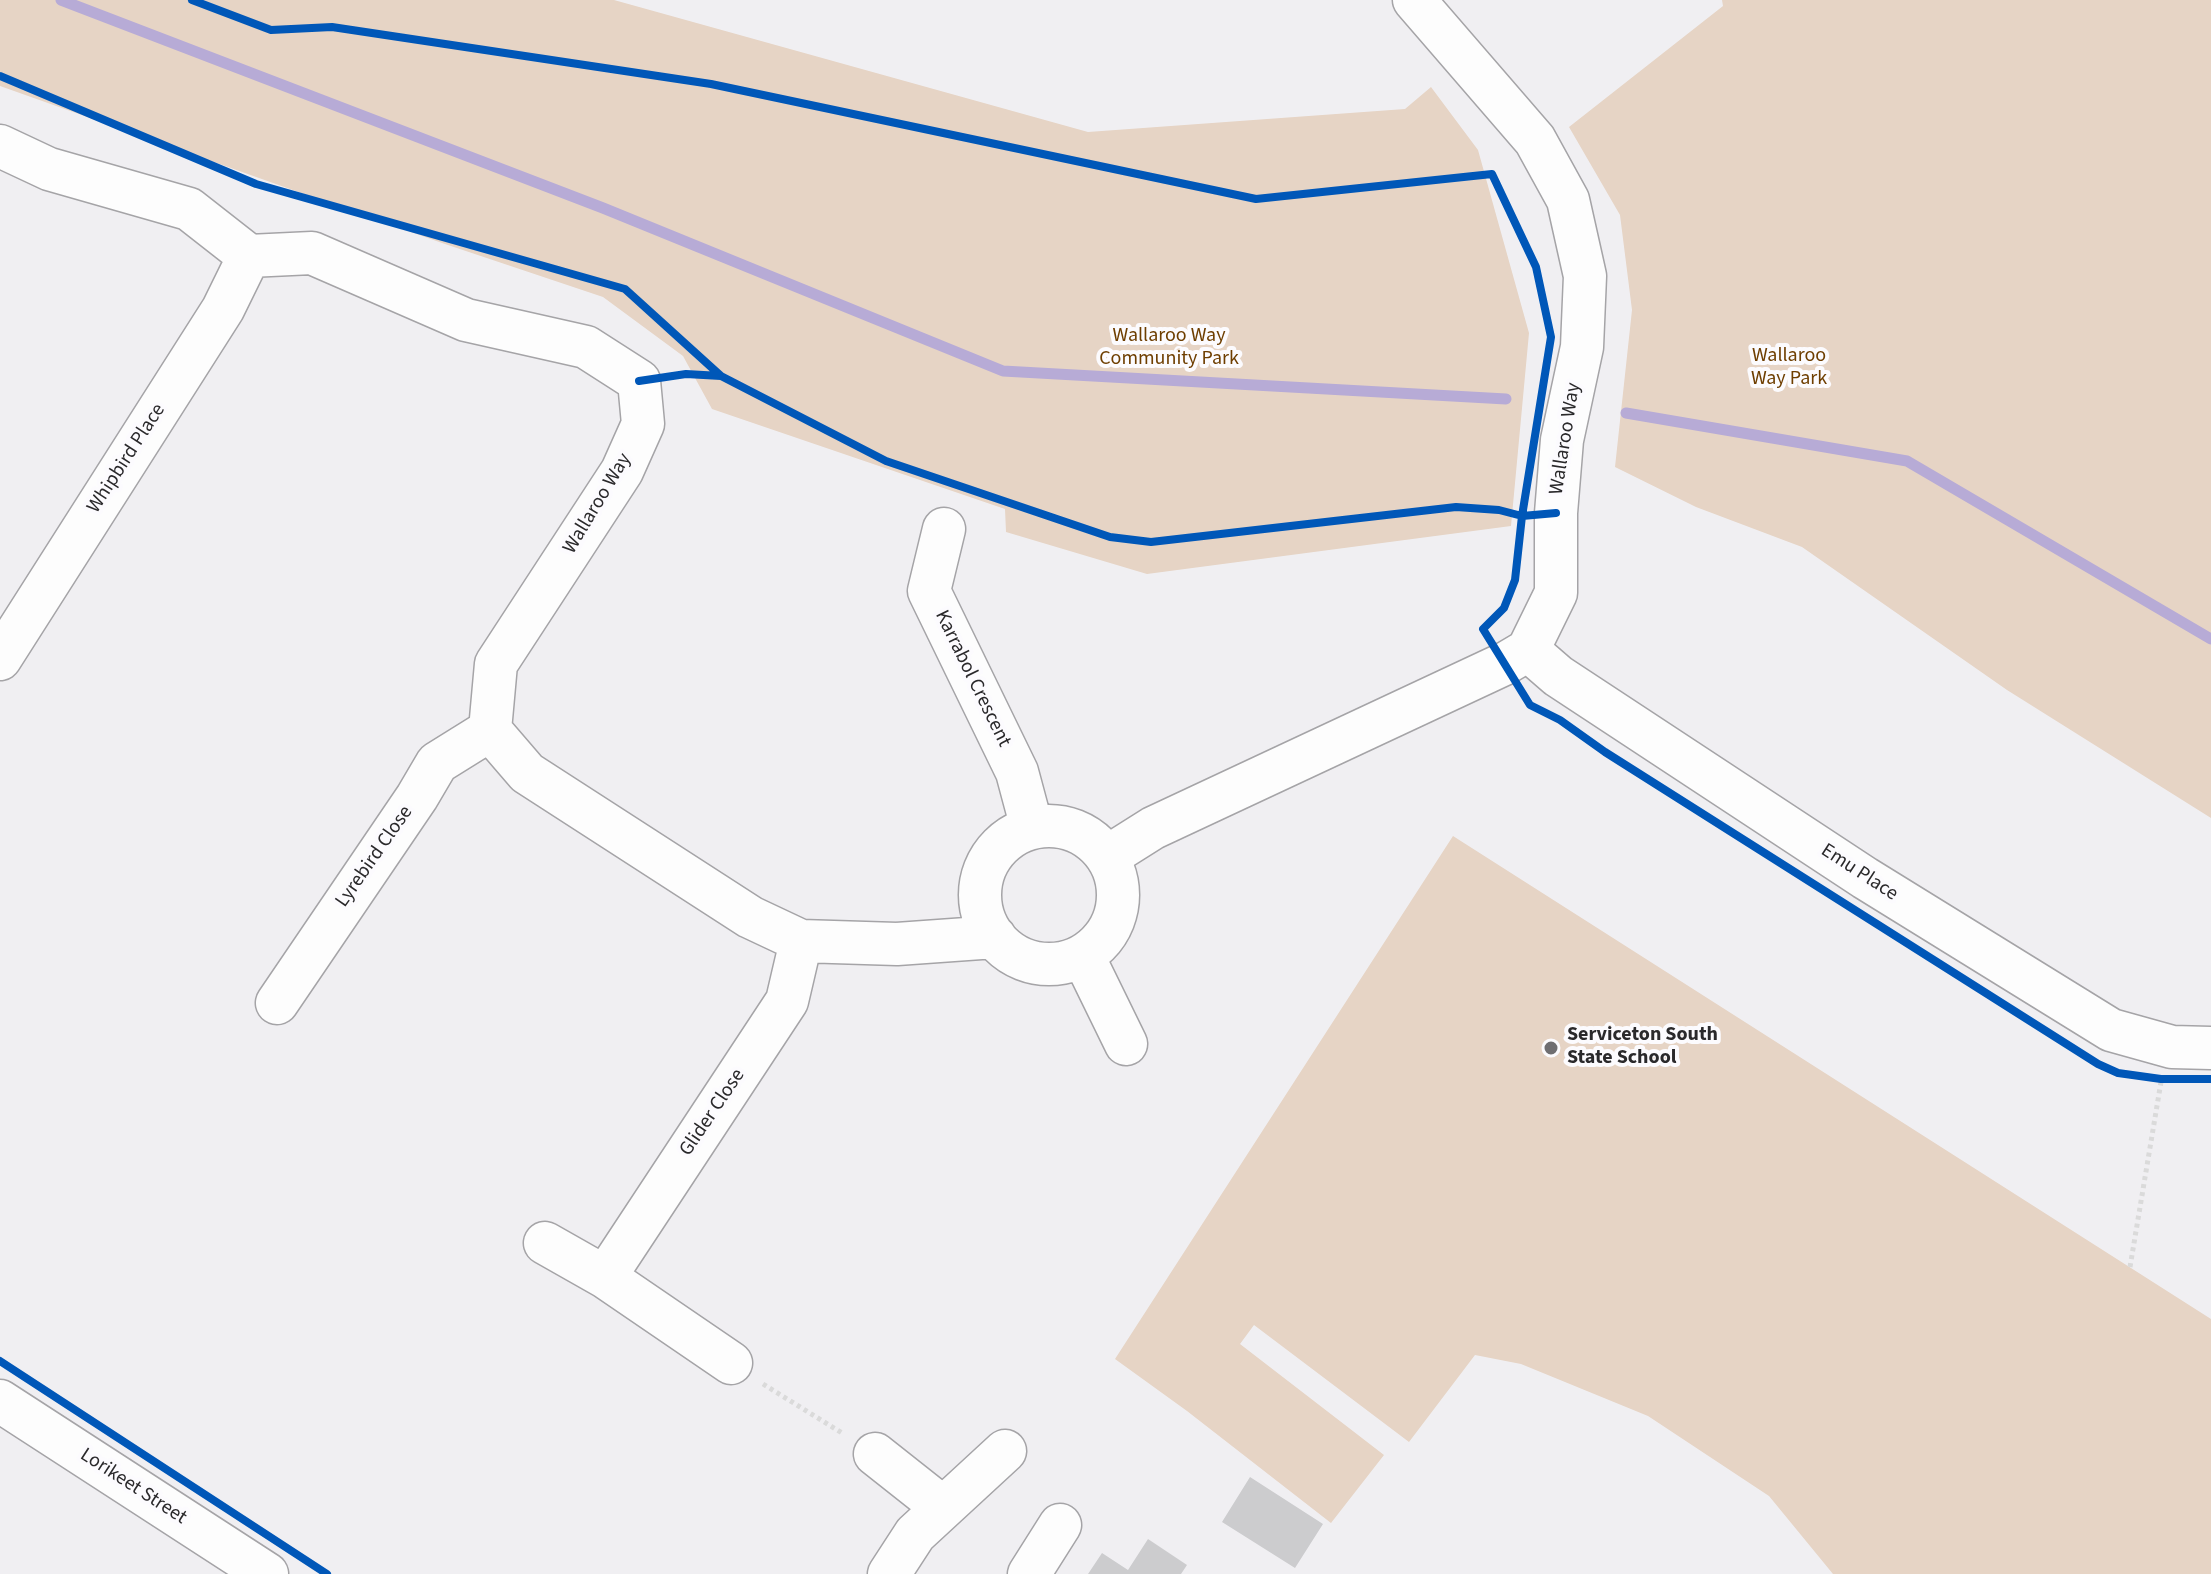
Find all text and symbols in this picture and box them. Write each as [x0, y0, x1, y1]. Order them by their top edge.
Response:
park label: Wallaroo Way Community Park [1099, 325, 1239, 372]
park label: Wallaroo Way Park [1751, 345, 1827, 392]
street label: Wallaroo Way [1545, 381, 1587, 497]
street label: Whipbird Place [83, 400, 171, 518]
street label: Wallaroo Way [559, 449, 637, 559]
street label: Karrabol Crescent [929, 607, 1015, 751]
street label: Lyrebird Close [331, 802, 419, 912]
street label: Emu Place [1816, 839, 1902, 907]
place label: Serviceton South State School [1567, 1024, 1718, 1071]
marker: Serviceton South State School [1542, 1039, 1560, 1057]
street label: Glider Close [675, 1065, 751, 1161]
street label: Lorikeet Street [75, 1444, 191, 1530]

